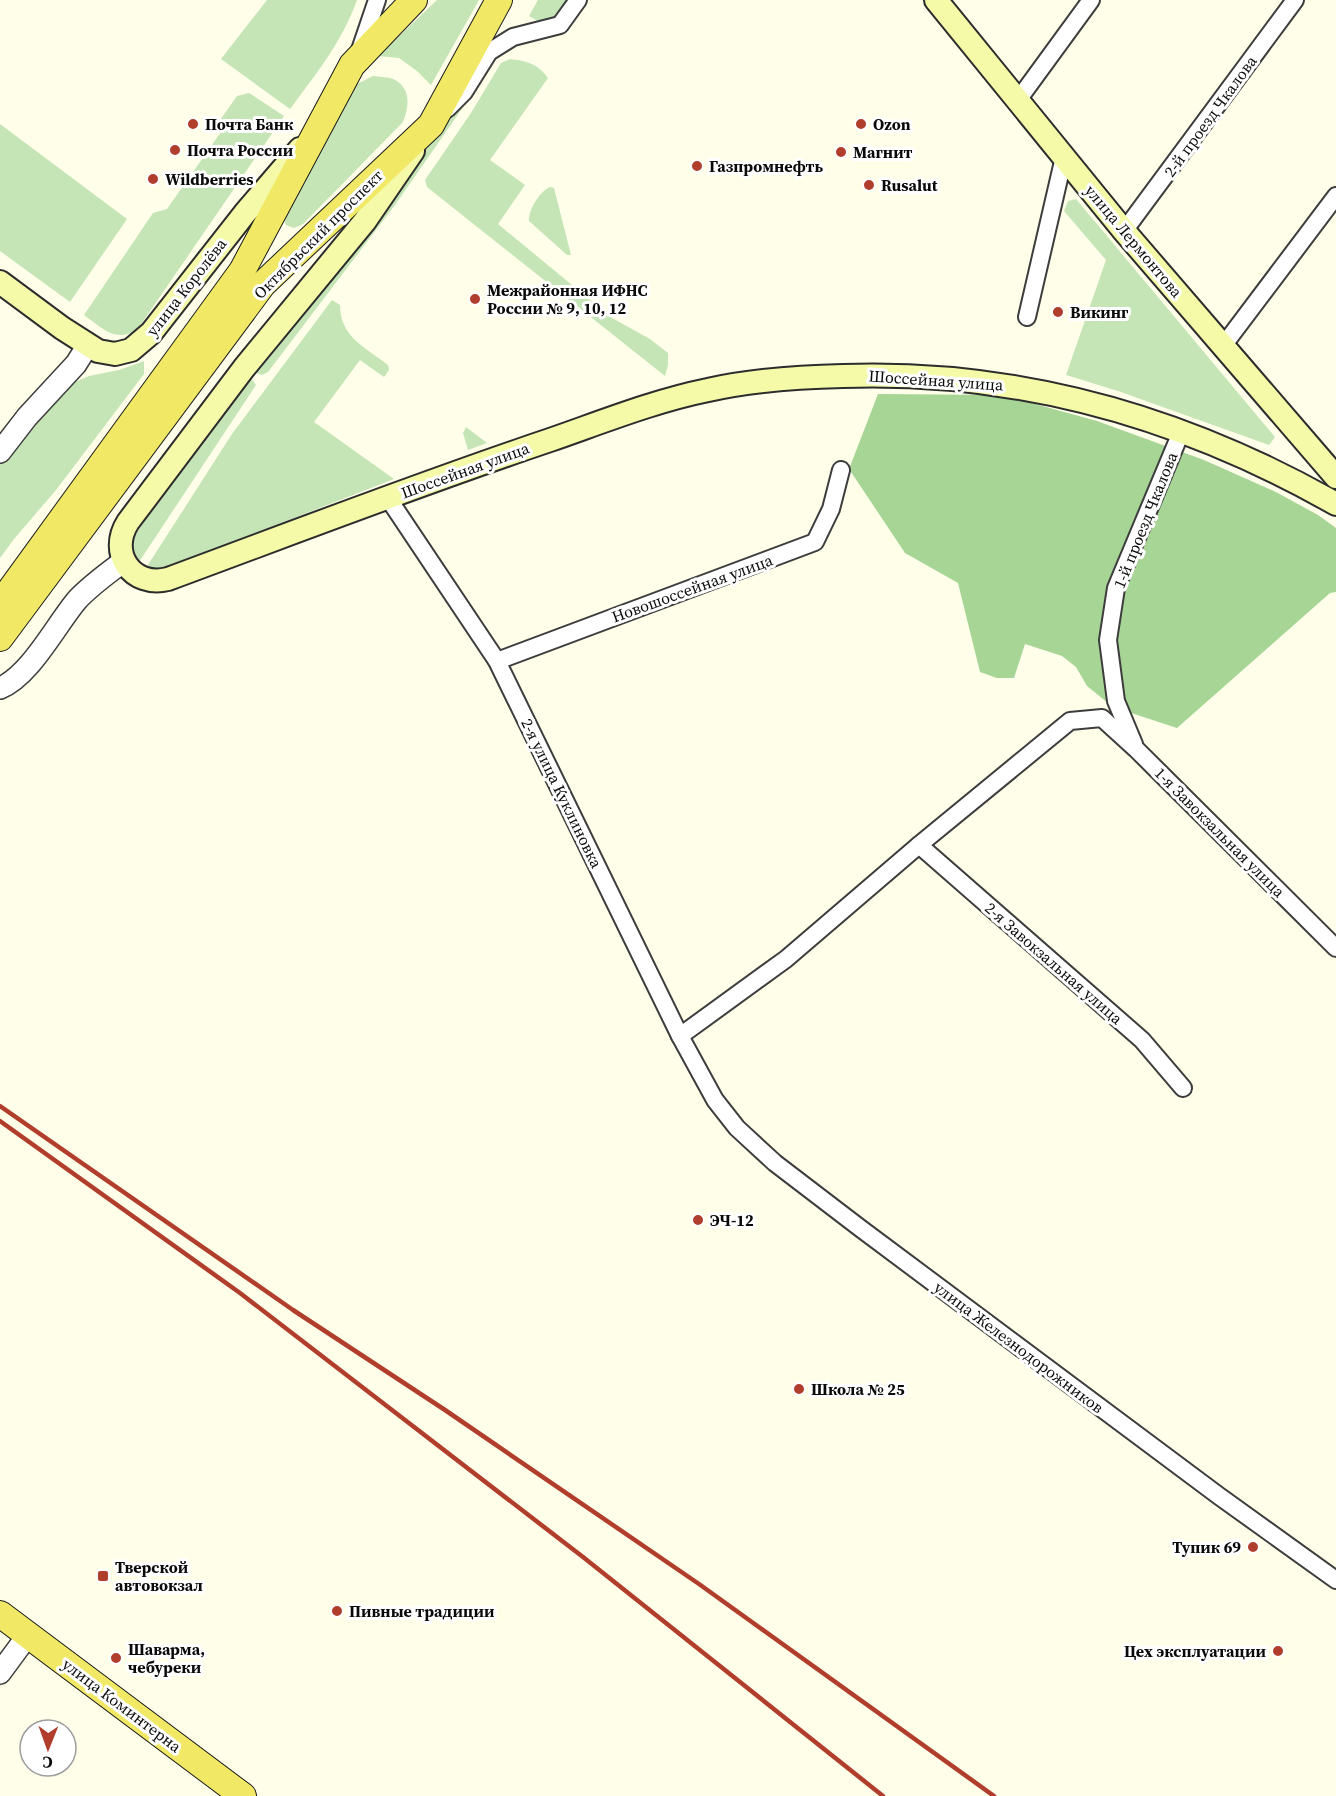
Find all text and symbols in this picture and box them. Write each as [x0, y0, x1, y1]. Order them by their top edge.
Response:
street label: 2-й проезд Чкалова [1158, 50, 1262, 181]
place label: Почта Банк [205, 113, 294, 135]
place label: Ozon [873, 113, 911, 135]
marker: Почта Банк [186, 117, 200, 131]
marker: Ozon [854, 117, 868, 131]
place label: Почта России [187, 139, 294, 161]
place label: Магнит [853, 141, 913, 163]
marker: Почта России [168, 143, 182, 157]
marker: Магнит [834, 145, 848, 159]
place label: Газпромнефть [709, 155, 824, 177]
marker: Газпромнефть [690, 159, 704, 173]
street label: Октябрьский проспект [248, 164, 388, 304]
place label: Wildberries [165, 168, 254, 190]
marker: Wildberries [146, 172, 160, 186]
place label: Rusalut [881, 174, 938, 196]
marker: Rusalut [862, 178, 876, 192]
street label: улица Лермонтова [1080, 180, 1188, 303]
street label: улица Королёва [141, 233, 232, 341]
place label: Межрайонная ИФНС России № 9, 10, 12 [487, 279, 647, 319]
marker: Межрайонная ИФНС России № 9, 10, 12 [468, 292, 482, 306]
place label: Викинг [1070, 301, 1129, 323]
marker: Викинг [1051, 305, 1065, 319]
street label: Шоссейная улица [868, 364, 1005, 396]
street label: Шоссейная улица [398, 436, 533, 503]
street label: 1-й проезд Чкалова [1108, 448, 1183, 591]
street label: Новошоссейная улица [608, 548, 776, 627]
street label: 2-я улица Куклиновка [516, 714, 608, 872]
street label: 1-я Завокзальная улица [1150, 762, 1291, 903]
street label: 2-я Завокзальная улица [980, 897, 1128, 1030]
place label: ЭЧ-12 [710, 1209, 754, 1231]
marker: ЭЧ-12 [691, 1213, 705, 1227]
street label: улица Железнодорожников [930, 1276, 1108, 1418]
place label: Школа № 25 [811, 1378, 905, 1400]
marker: Школа № 25 [792, 1382, 806, 1396]
place label: Тупик 69 [1172, 1536, 1241, 1558]
marker: Тупик 69 [1246, 1540, 1260, 1554]
place label: Тверской автовокзал [115, 1556, 203, 1596]
marker: Тверской автовокзал [96, 1569, 110, 1583]
place label: Пивные традиции [349, 1600, 495, 1622]
marker: Пивные традиции [330, 1604, 344, 1618]
place label: Шаварма, чебуреки [128, 1638, 205, 1678]
place label: Цех эксплуатации [1124, 1640, 1266, 1662]
marker: Цех эксплуатации [1271, 1644, 1285, 1658]
marker: Шаварма, чебуреки [109, 1651, 123, 1665]
street label: улица Коминтерна [58, 1653, 187, 1758]
north arrow [18, 1718, 78, 1778]
text: С [43, 1752, 53, 1774]

